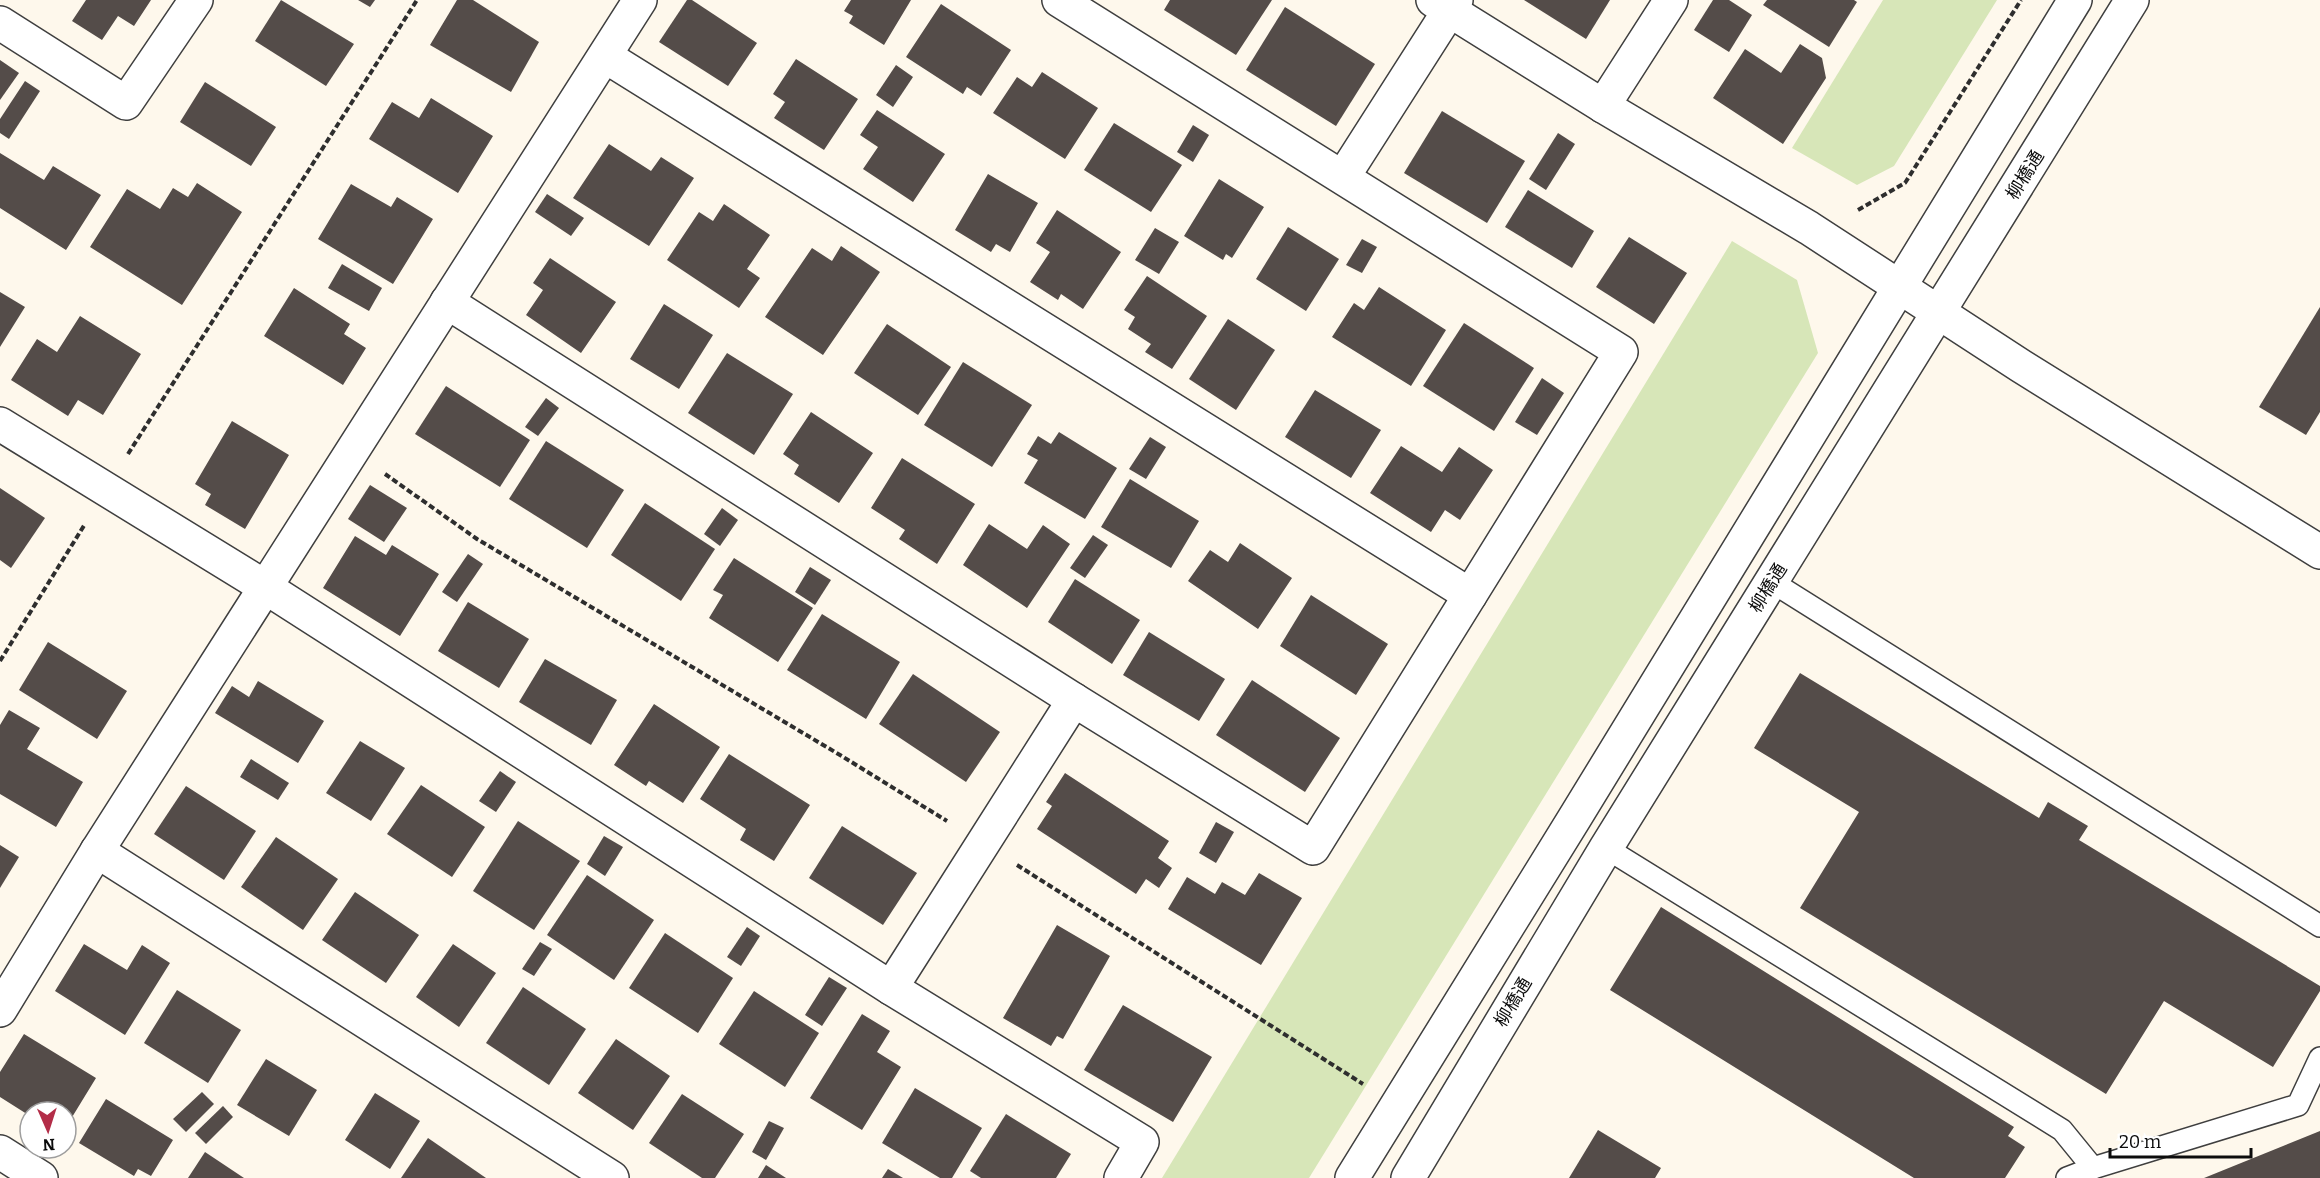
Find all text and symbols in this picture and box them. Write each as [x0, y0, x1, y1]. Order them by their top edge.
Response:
street label: 柳橋通 [2001, 146, 2049, 204]
street label: 柳橋通 [1744, 559, 1792, 617]
street label: 柳橋通 [1490, 973, 1536, 1031]
north arrow [18, 1100, 78, 1160]
scale bar [2110, 1121, 2251, 1159]
text: 20 m [2119, 1131, 2161, 1153]
text: N [42, 1135, 55, 1154]

